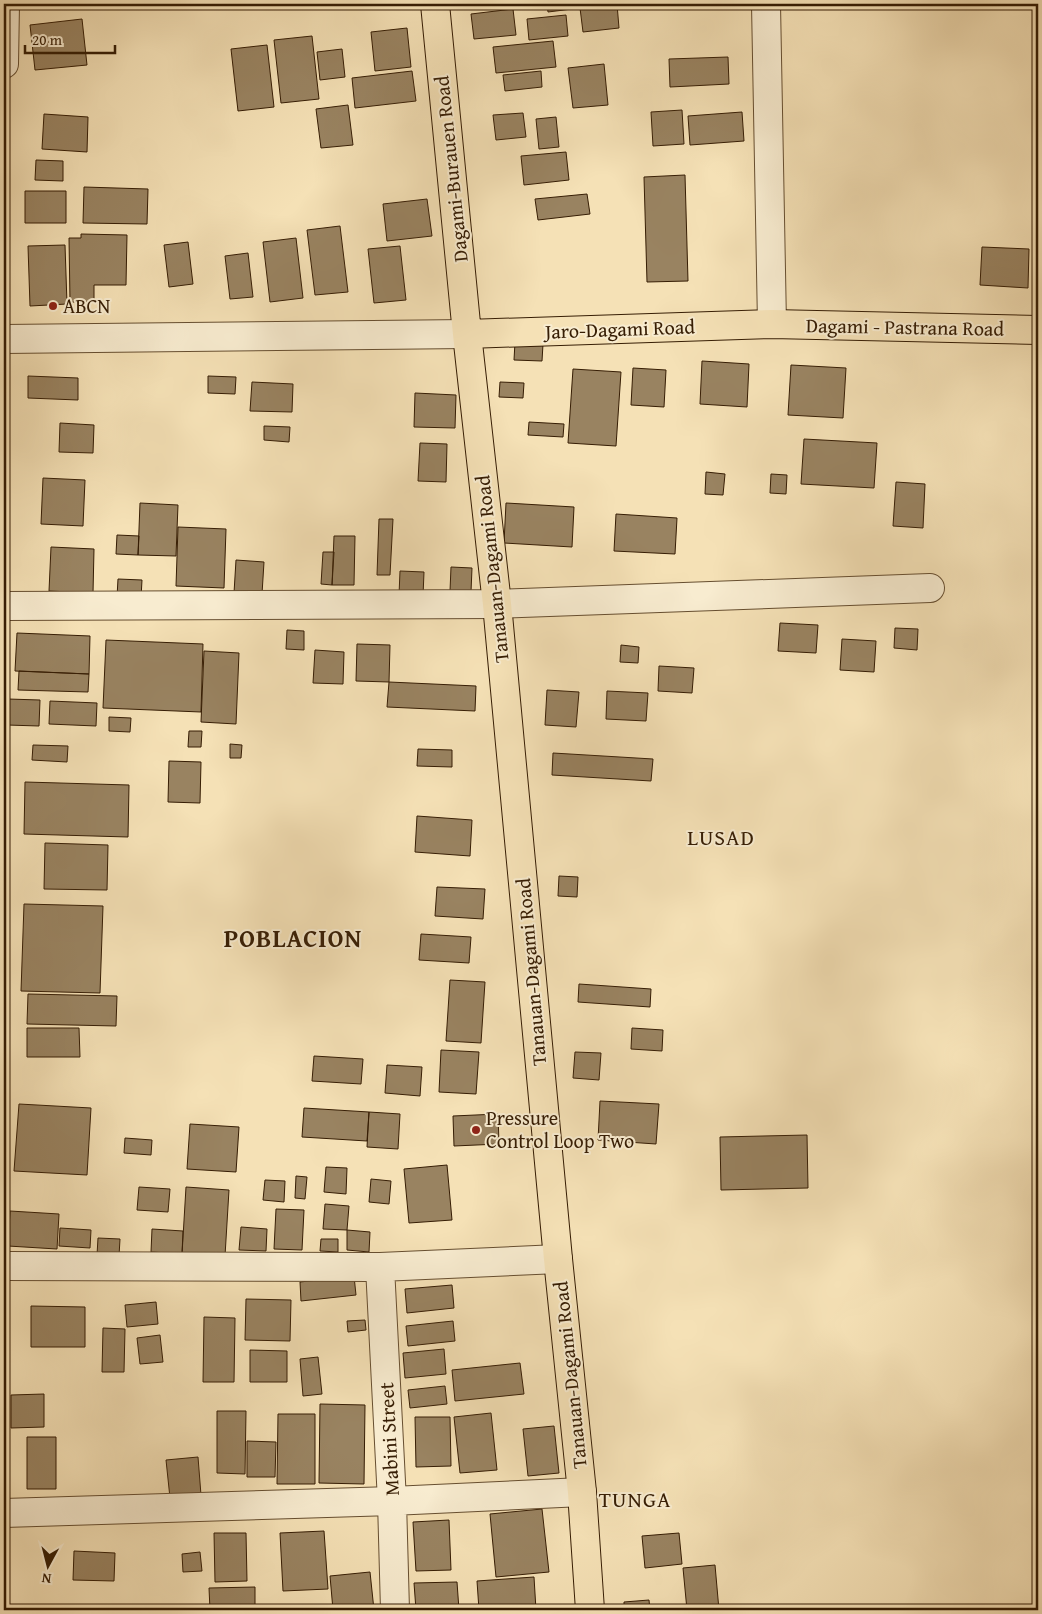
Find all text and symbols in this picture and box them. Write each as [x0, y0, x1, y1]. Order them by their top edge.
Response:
scale bar [25, 22, 115, 54]
text: 20 m [32, 29, 63, 50]
street label: Dagami-Burauen Road [426, 74, 475, 264]
place label: ABCN [63, 291, 110, 320]
marker: ABCN [47, 300, 59, 312]
street label: Dagami - Pastrana Road [806, 310, 1005, 343]
street label: Jaro-Dagami Road [542, 311, 696, 346]
street label: Tanauan-Dagami Road [467, 474, 516, 664]
district label: LUSAD [687, 821, 755, 853]
street label: Tanauan-Dagami Road [508, 877, 553, 1067]
district label: POBLACION [224, 920, 362, 956]
place label: Pressure Control Loop Two [486, 1103, 634, 1155]
marker: Pressure Control Loop Two [470, 1124, 482, 1136]
street label: Tanauan-Dagami Road [545, 1280, 594, 1470]
street label: Mabini Street [371, 1382, 406, 1497]
district label: TUNGA [599, 1483, 671, 1515]
north arrow [22, 1542, 72, 1592]
text: N [40, 1568, 52, 1589]

